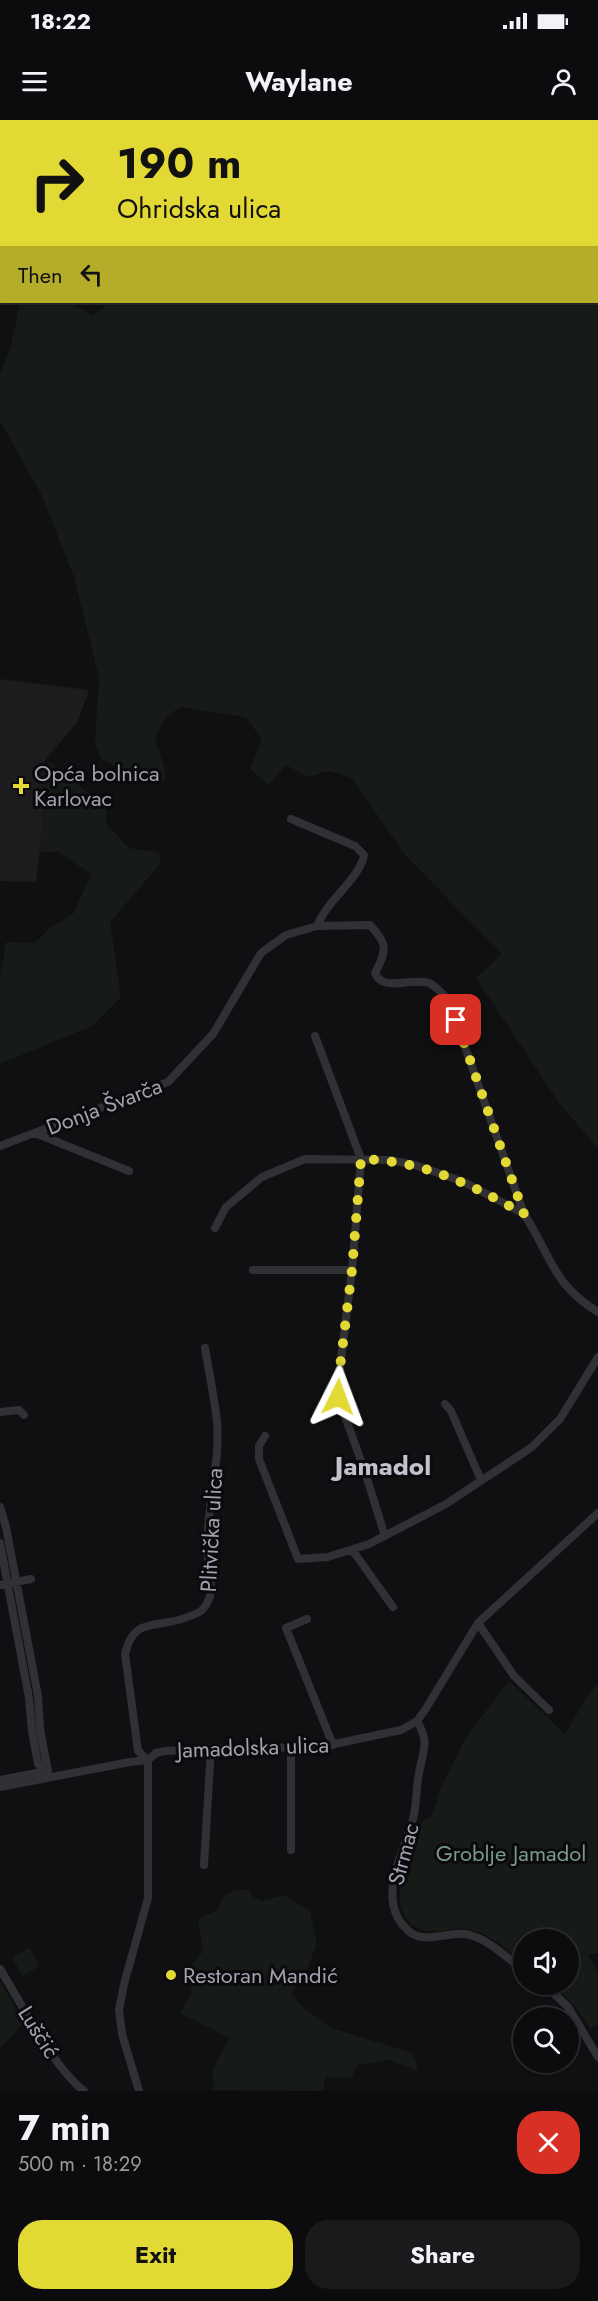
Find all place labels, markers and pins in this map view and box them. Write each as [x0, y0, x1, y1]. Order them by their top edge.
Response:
place label: Opća bolnica Karlovac [34, 757, 160, 814]
marker: Opća bolnica Karlovac [12, 777, 30, 795]
pin [430, 994, 481, 1045]
place label: Restoran Mandić [183, 1959, 338, 1991]
marker: Restoran Mandić [164, 1968, 178, 1982]

